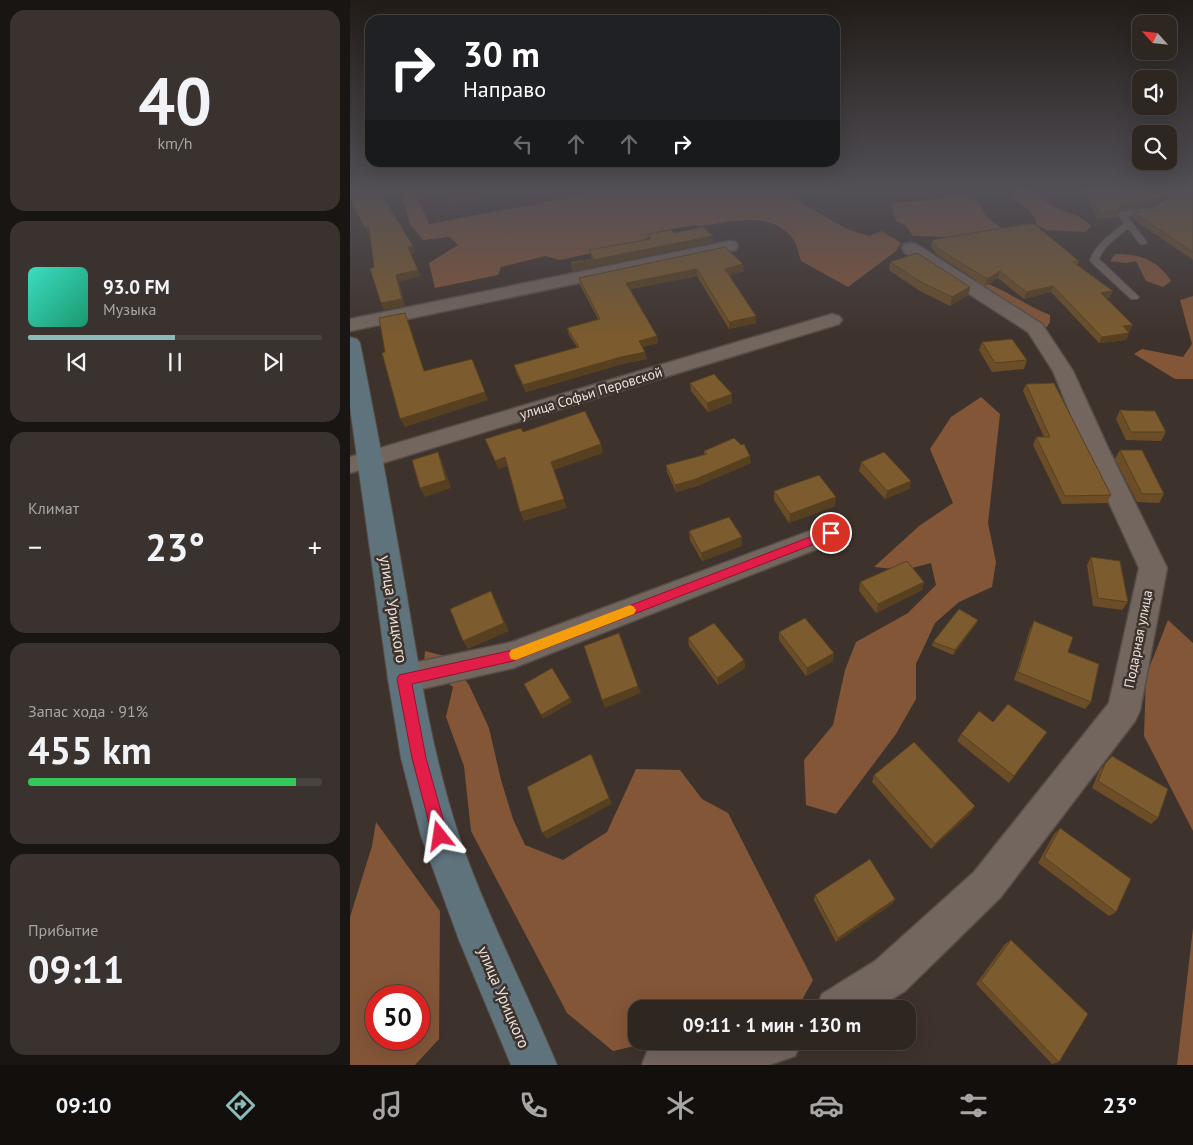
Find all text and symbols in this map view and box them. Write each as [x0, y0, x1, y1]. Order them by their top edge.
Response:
north arrow [1132, 15, 1178, 60]
map controls [1132, 15, 1177, 170]
text: 30 m [463, 31, 540, 77]
icon: right [380, 35, 445, 100]
text: 40 [138, 58, 212, 142]
button: sound [1132, 70, 1177, 115]
text: Направо [463, 75, 546, 103]
button: search [1132, 125, 1177, 170]
icon: left [509, 130, 537, 158]
icon: ahead [562, 130, 590, 158]
icon: ahead [615, 130, 643, 158]
icon: right [668, 130, 696, 158]
text: km/h [157, 133, 193, 153]
text: 93.0 FM [103, 275, 170, 299]
text: Музыка [103, 299, 156, 319]
icon: previous [63, 348, 91, 376]
icon: pause [161, 348, 189, 376]
icon: next [259, 348, 287, 376]
street label: улица Софьи Перовской [518, 363, 664, 423]
text: Климат [28, 498, 79, 518]
pin [810, 512, 852, 554]
icon: arrive [817, 519, 845, 547]
text: 23° [145, 522, 205, 571]
text: − [28, 528, 42, 565]
text: + [308, 528, 322, 565]
street label: улица Урицкого [376, 554, 412, 664]
street label: Подарная улица [1120, 589, 1156, 689]
text: Запас хода · 91% [28, 701, 148, 721]
text: 455 km [28, 725, 152, 774]
position arrow [413, 809, 465, 861]
text: Прибытие [28, 920, 98, 940]
street label: улица Урицкого [474, 943, 534, 1051]
text: 09:11 [28, 944, 124, 993]
speed limit sign: 50 [365, 985, 430, 1050]
text: 09:11 · 1 мин · 130 m [683, 1013, 861, 1037]
icon: directions [223, 1088, 258, 1123]
icon: music [370, 1088, 405, 1123]
icon: phone [516, 1088, 551, 1123]
icon: climate [663, 1088, 698, 1123]
icon: car [809, 1088, 844, 1123]
icon: filters [956, 1088, 991, 1123]
text: 09:10 [56, 1091, 112, 1119]
text: 23° [1103, 1091, 1137, 1119]

